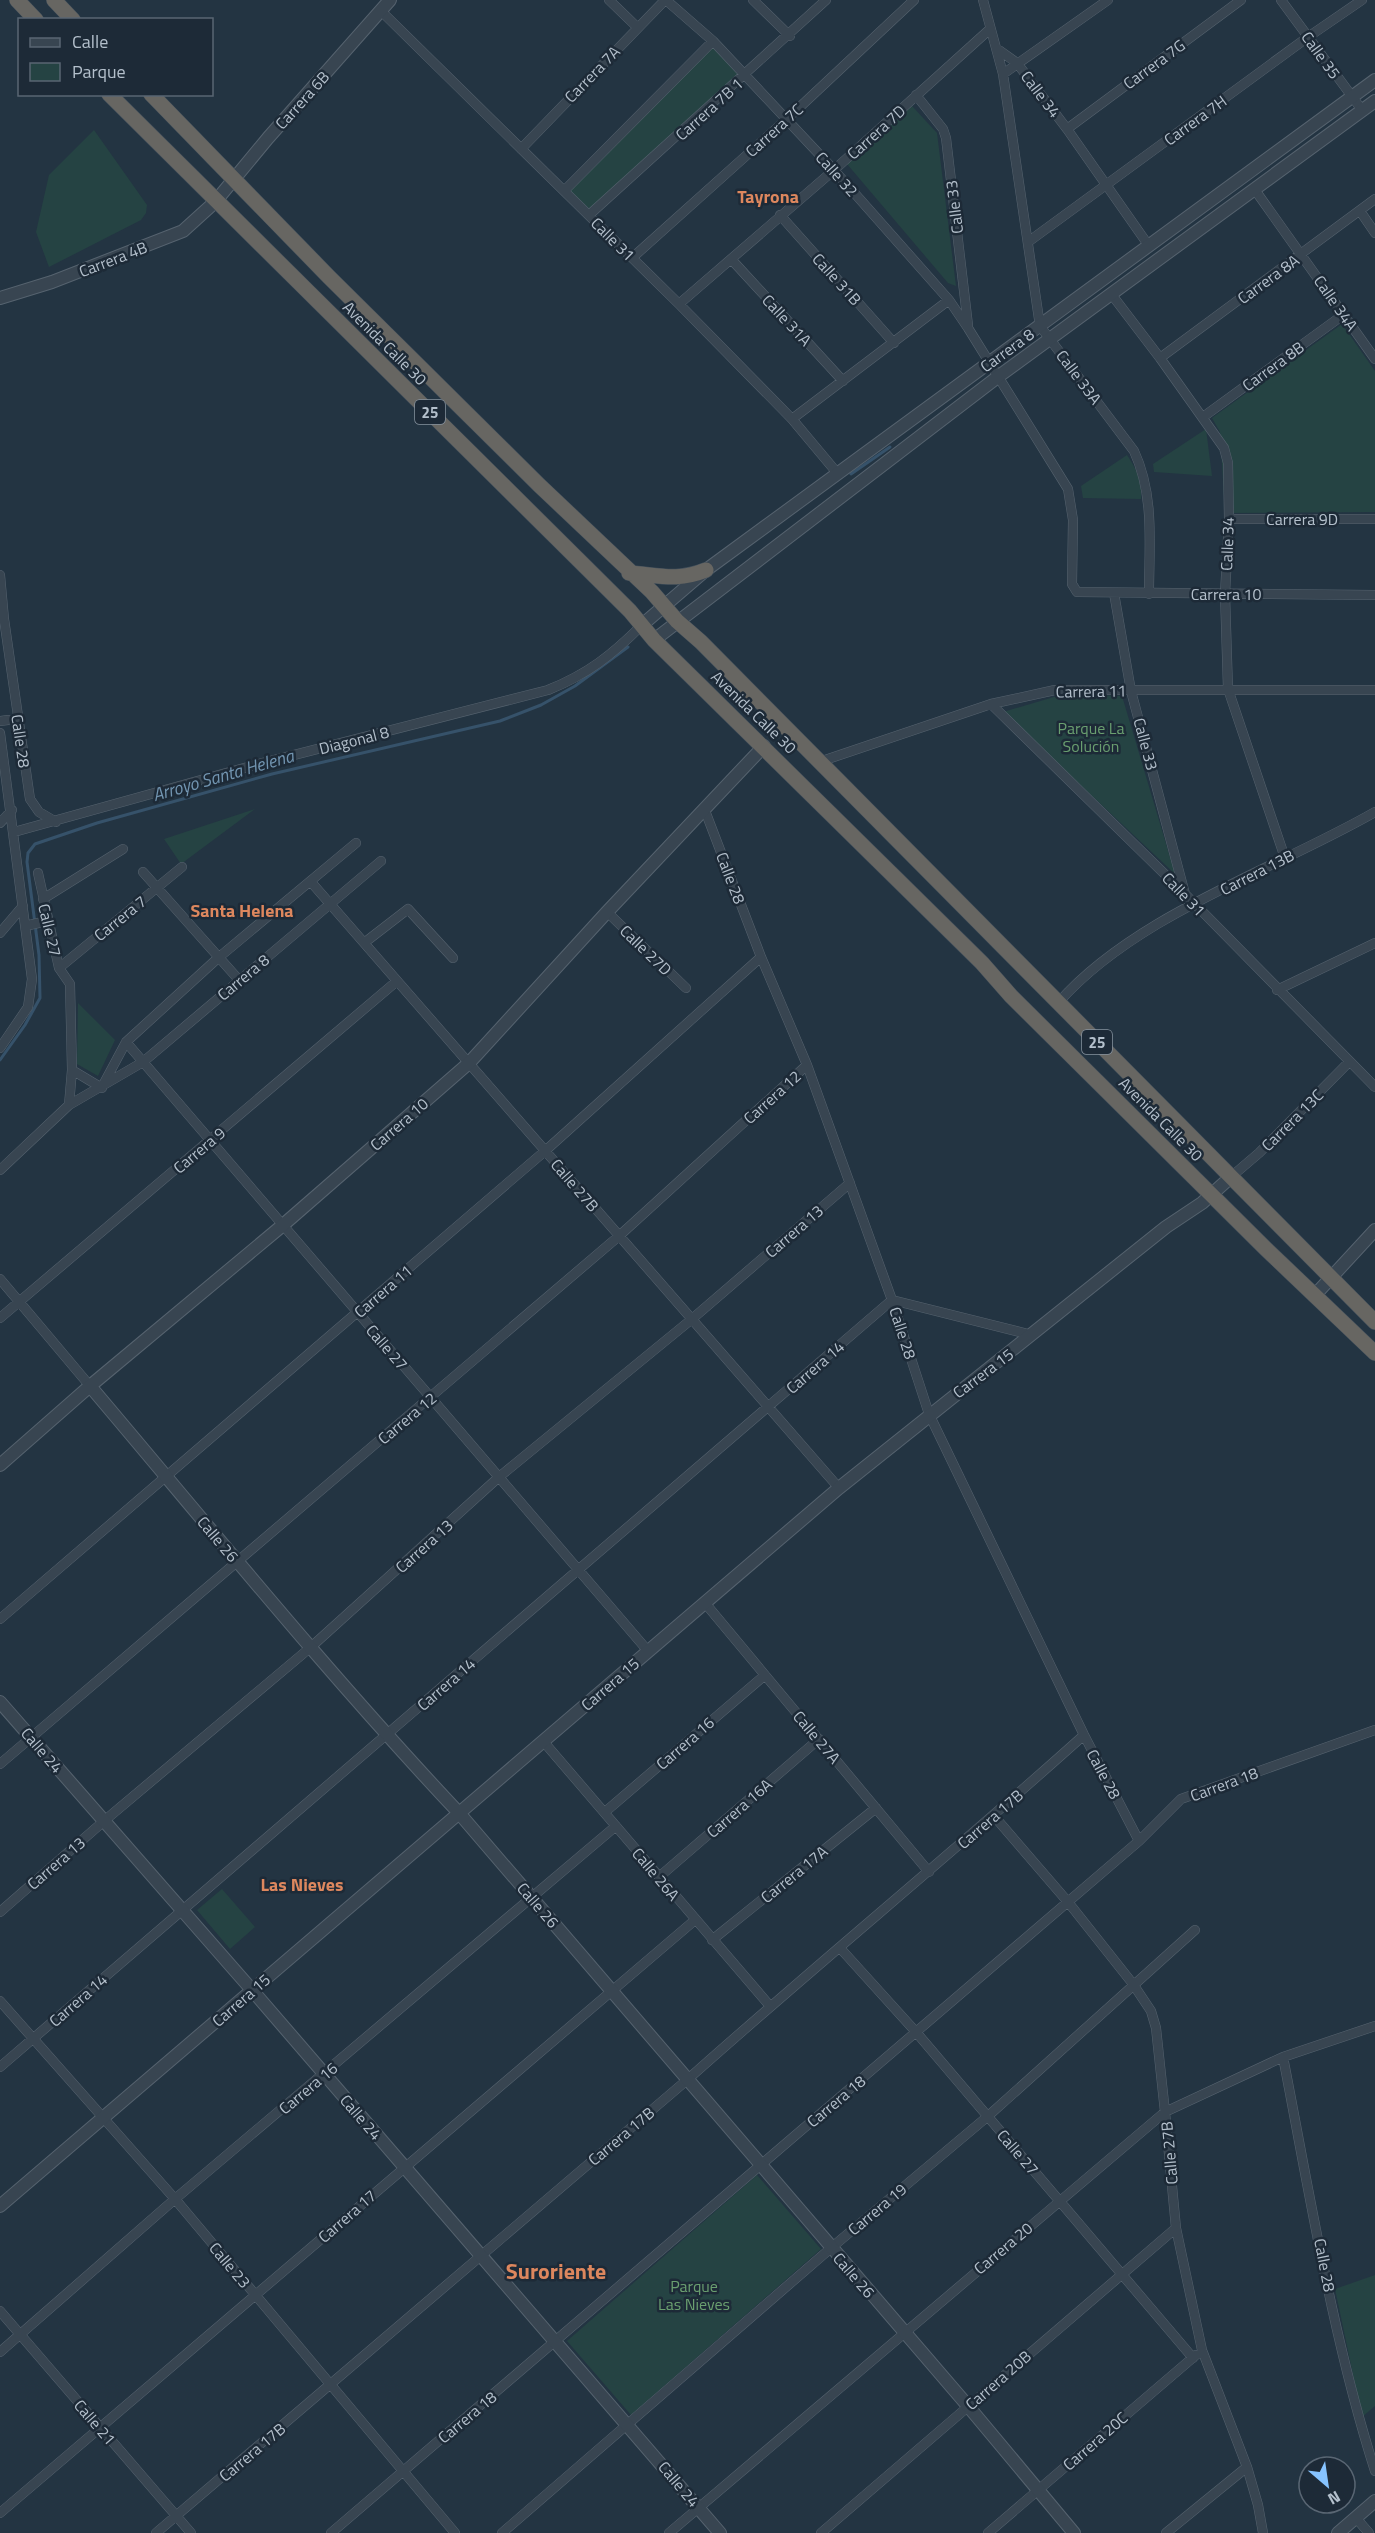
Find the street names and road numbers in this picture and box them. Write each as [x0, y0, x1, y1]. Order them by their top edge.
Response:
street label: Calle 35 [1296, 26, 1346, 84]
street label: Carrera 7G [1118, 33, 1190, 95]
street label: Carrera 7A [559, 40, 626, 108]
street label: Carrera 6B [269, 65, 335, 135]
street label: Calle 34 [1015, 65, 1067, 123]
street label: Carrera 7B 1 [670, 72, 748, 146]
street label: Carrera 7H [1159, 89, 1231, 151]
street label: Carrera 7C [740, 97, 808, 162]
street label: Carrera 7D [841, 99, 911, 165]
street label: Calle 32 [810, 146, 864, 202]
street label: Calle 33 [939, 179, 969, 235]
street label: Calle 31 [586, 212, 640, 266]
street label: Carrera 4B [75, 235, 151, 283]
street label: Calle 31B [807, 247, 867, 311]
street label: Carrera 8A [1232, 248, 1304, 310]
street label: Calle 34A [1308, 270, 1364, 336]
street label: Calle 31A [757, 289, 818, 352]
street label: Avenida Calle 30 [337, 295, 433, 391]
street label: Carrera 8 [975, 322, 1039, 378]
street label: Carrera 8B [1237, 335, 1309, 397]
street label: Calle 33A [1050, 345, 1108, 410]
road number: 25 [415, 400, 445, 424]
street label: Carrera 9D [1266, 507, 1338, 531]
street label: Calle 34 [1214, 517, 1240, 571]
street label: Carrera 10 [1191, 582, 1261, 606]
street label: Avenida Calle 30 [706, 665, 802, 759]
street label: Carrera 11 [1055, 678, 1127, 704]
street label: Calle 28 [5, 713, 37, 769]
street label: Calle 33 [1127, 715, 1165, 773]
street label: Diagonal 8 [317, 720, 392, 760]
street label: Carrera 13B [1216, 843, 1298, 901]
street label: Calle 28 [710, 849, 752, 907]
street label: Calle 31 [1157, 866, 1211, 922]
street label: Carrera 7 [88, 889, 152, 947]
street label: Calle 27 [32, 901, 68, 959]
street label: Calle 27D [615, 919, 677, 981]
street label: Carrera 8 [212, 948, 274, 1006]
road number: 25 [1082, 1030, 1112, 1054]
street label: Carrera 12 [738, 1064, 806, 1130]
street label: Avenida Calle 30 [1113, 1071, 1209, 1167]
street label: Carrera 13C [1255, 1083, 1329, 1157]
street label: Carrera 10 [364, 1092, 434, 1156]
street label: Carrera 9 [168, 1121, 230, 1179]
street label: Calle 27B [545, 1153, 605, 1217]
street label: Carrera 13 [759, 1199, 829, 1263]
street label: Carrera 11 [348, 1259, 418, 1323]
street label: Calle 28 [883, 1304, 923, 1362]
street label: Calle 27 [360, 1319, 414, 1375]
street label: Carrera 14 [780, 1335, 850, 1399]
street label: Carrera 15 [948, 1342, 1018, 1404]
street label: Carrera 12 [372, 1386, 442, 1450]
street label: Calle 26 [192, 1511, 244, 1567]
street label: Carrera 13 [390, 1513, 458, 1579]
street label: Carrera 14 [411, 1652, 481, 1716]
street label: Carrera 15 [575, 1652, 645, 1716]
street label: Calle 27A [788, 1705, 847, 1769]
street label: Carrera 16 [650, 1711, 720, 1775]
street label: Calle 24 [15, 1722, 69, 1778]
street label: Calle 28 [1081, 1745, 1127, 1803]
street label: Carrera 18 [1187, 1761, 1261, 1807]
street label: Carrera 16A [701, 1772, 777, 1843]
street label: Carrera 17B [952, 1783, 1028, 1854]
street label: Carrera 13 [21, 1831, 91, 1895]
street label: Carrera 17A [755, 1839, 833, 1909]
street label: Calle 26A [627, 1842, 686, 1906]
street label: Calle 26 [511, 1877, 565, 1933]
street label: Carrera 14 [43, 1968, 113, 2032]
street label: Carrera 15 [206, 1968, 276, 2032]
street label: Carrera 16 [273, 2056, 343, 2120]
street label: Carrera 18 [801, 2069, 871, 2133]
street label: Calle 24 [334, 2089, 388, 2145]
street label: Carrera 17B [582, 2101, 660, 2171]
street label: Calle 27B [1154, 2120, 1184, 2186]
street label: Calle 27 [991, 2124, 1045, 2180]
street label: Carrera 19 [842, 2177, 912, 2241]
street label: Carrera 17 [312, 2184, 382, 2248]
street label: Carrera 20 [968, 2216, 1038, 2280]
street label: Calle 28 [1308, 2236, 1342, 2294]
street label: Calle 23 [204, 2237, 256, 2293]
street label: Calle 26 [827, 2247, 881, 2303]
street label: Carrera 20B [960, 2344, 1036, 2415]
street label: Carrera 18 [432, 2385, 502, 2449]
street label: Calle 21 [68, 2394, 122, 2450]
street label: Carrera 20C [1057, 2406, 1133, 2476]
street label: Carrera 17B [213, 2417, 291, 2487]
street label: Calle 24 [653, 2456, 705, 2512]

